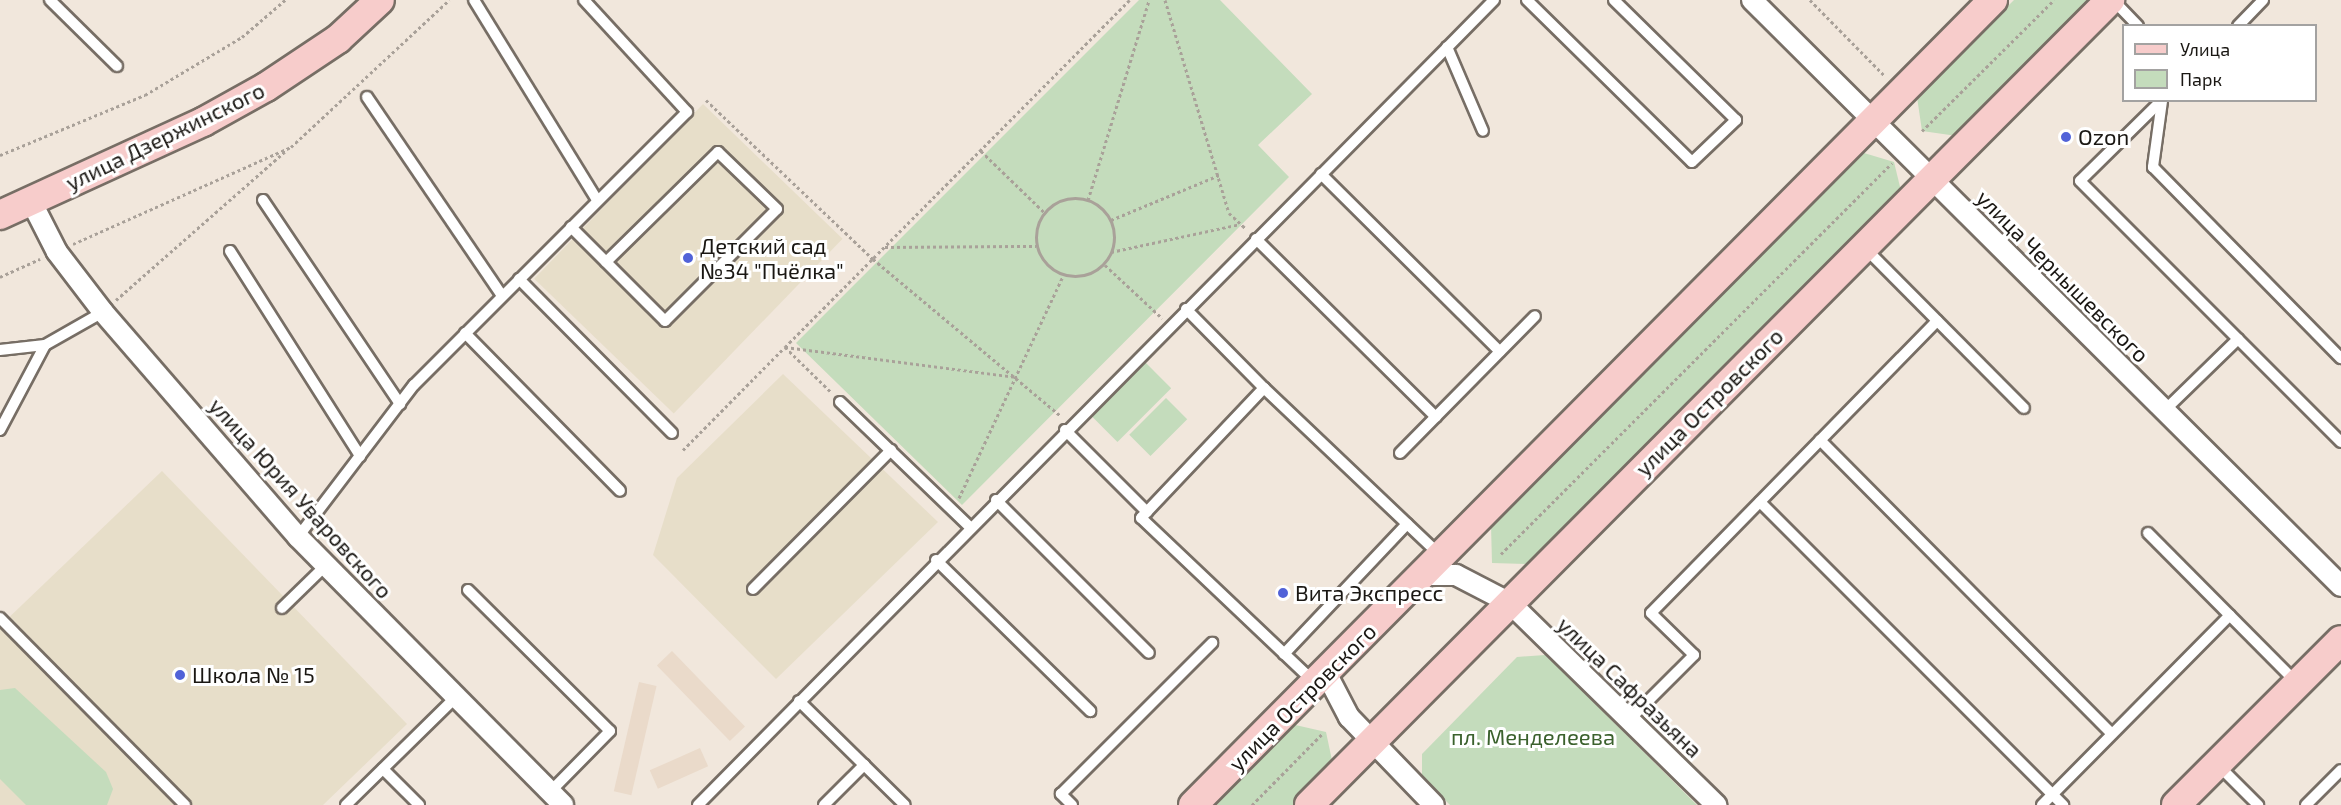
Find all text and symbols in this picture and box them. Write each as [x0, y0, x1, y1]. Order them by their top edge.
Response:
legend [2122, 24, 2317, 102]
text: Улица [2180, 38, 2230, 60]
text: Парк [2180, 68, 2222, 90]
street label: улица Дзержинского [61, 76, 269, 196]
place label: Ozon [2078, 124, 2129, 150]
marker: Ozon [2059, 130, 2073, 144]
street label: улица Чернышевского [1971, 184, 2155, 368]
place label: Детский сад №34 "Пчёлка" [700, 232, 844, 284]
marker: Детский сад №34 "Пчёлка" [681, 251, 695, 265]
street label: улица Островского [1630, 323, 1788, 481]
street label: улица Юрия Уваровского [204, 392, 398, 604]
place label: Вита Экспресс [1295, 580, 1443, 606]
marker: Вита Экспресс [1276, 586, 1290, 600]
street label: улица Сафразьяна [1552, 611, 1708, 763]
street label: улица Островского [1223, 618, 1381, 776]
place label: Школа № 15 [192, 662, 315, 688]
marker: Школа № 15 [173, 668, 187, 682]
park label: пл. Менделеева [1451, 724, 1615, 750]

